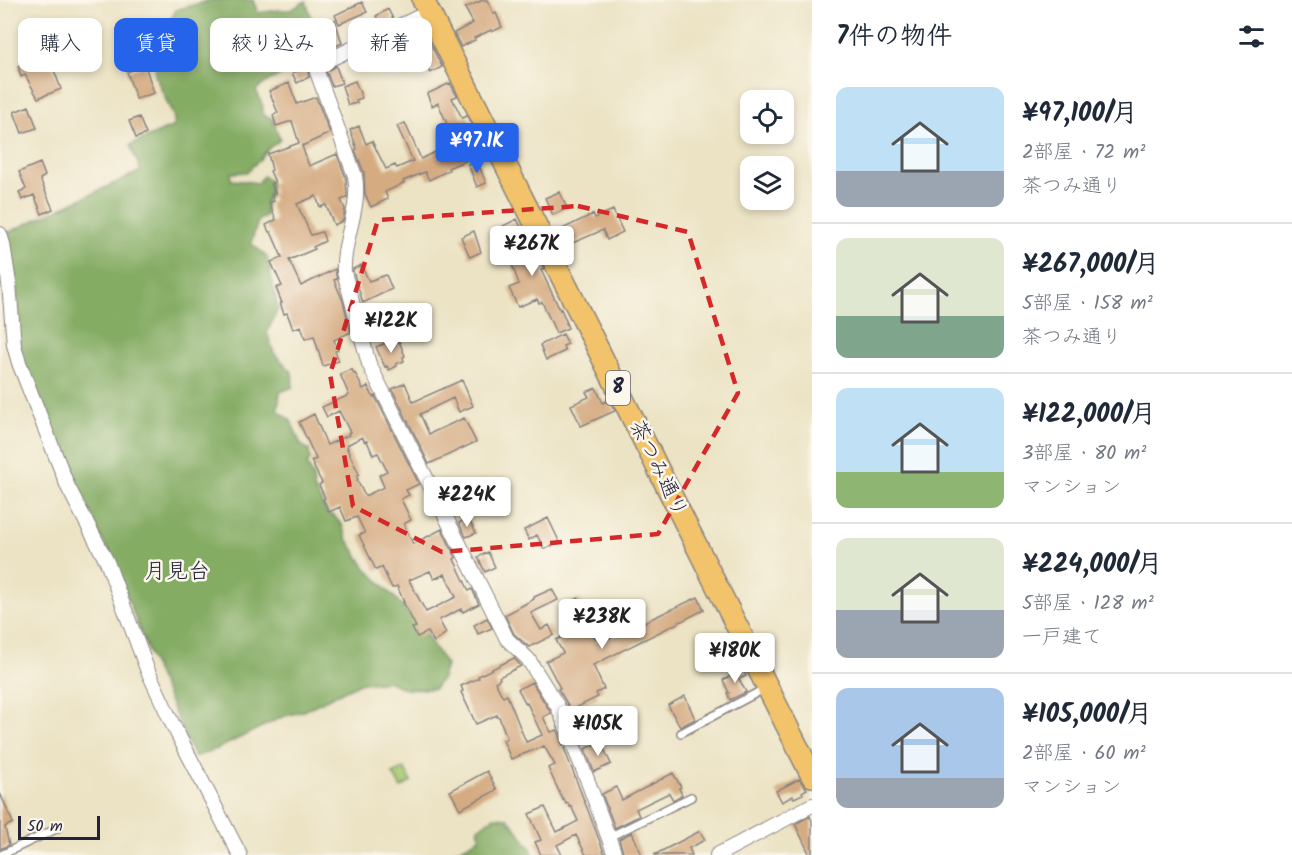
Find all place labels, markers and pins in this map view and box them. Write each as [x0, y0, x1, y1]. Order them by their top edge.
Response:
pin: ¥97.1K [428, 123, 526, 174]
pin: ¥267K [490, 226, 574, 277]
pin: ¥122K [349, 303, 433, 354]
pin: ¥224K [425, 477, 509, 528]
pin: ¥238K [560, 599, 644, 650]
pin: ¥180K [693, 633, 777, 684]
pin: ¥105K [556, 706, 640, 757]

